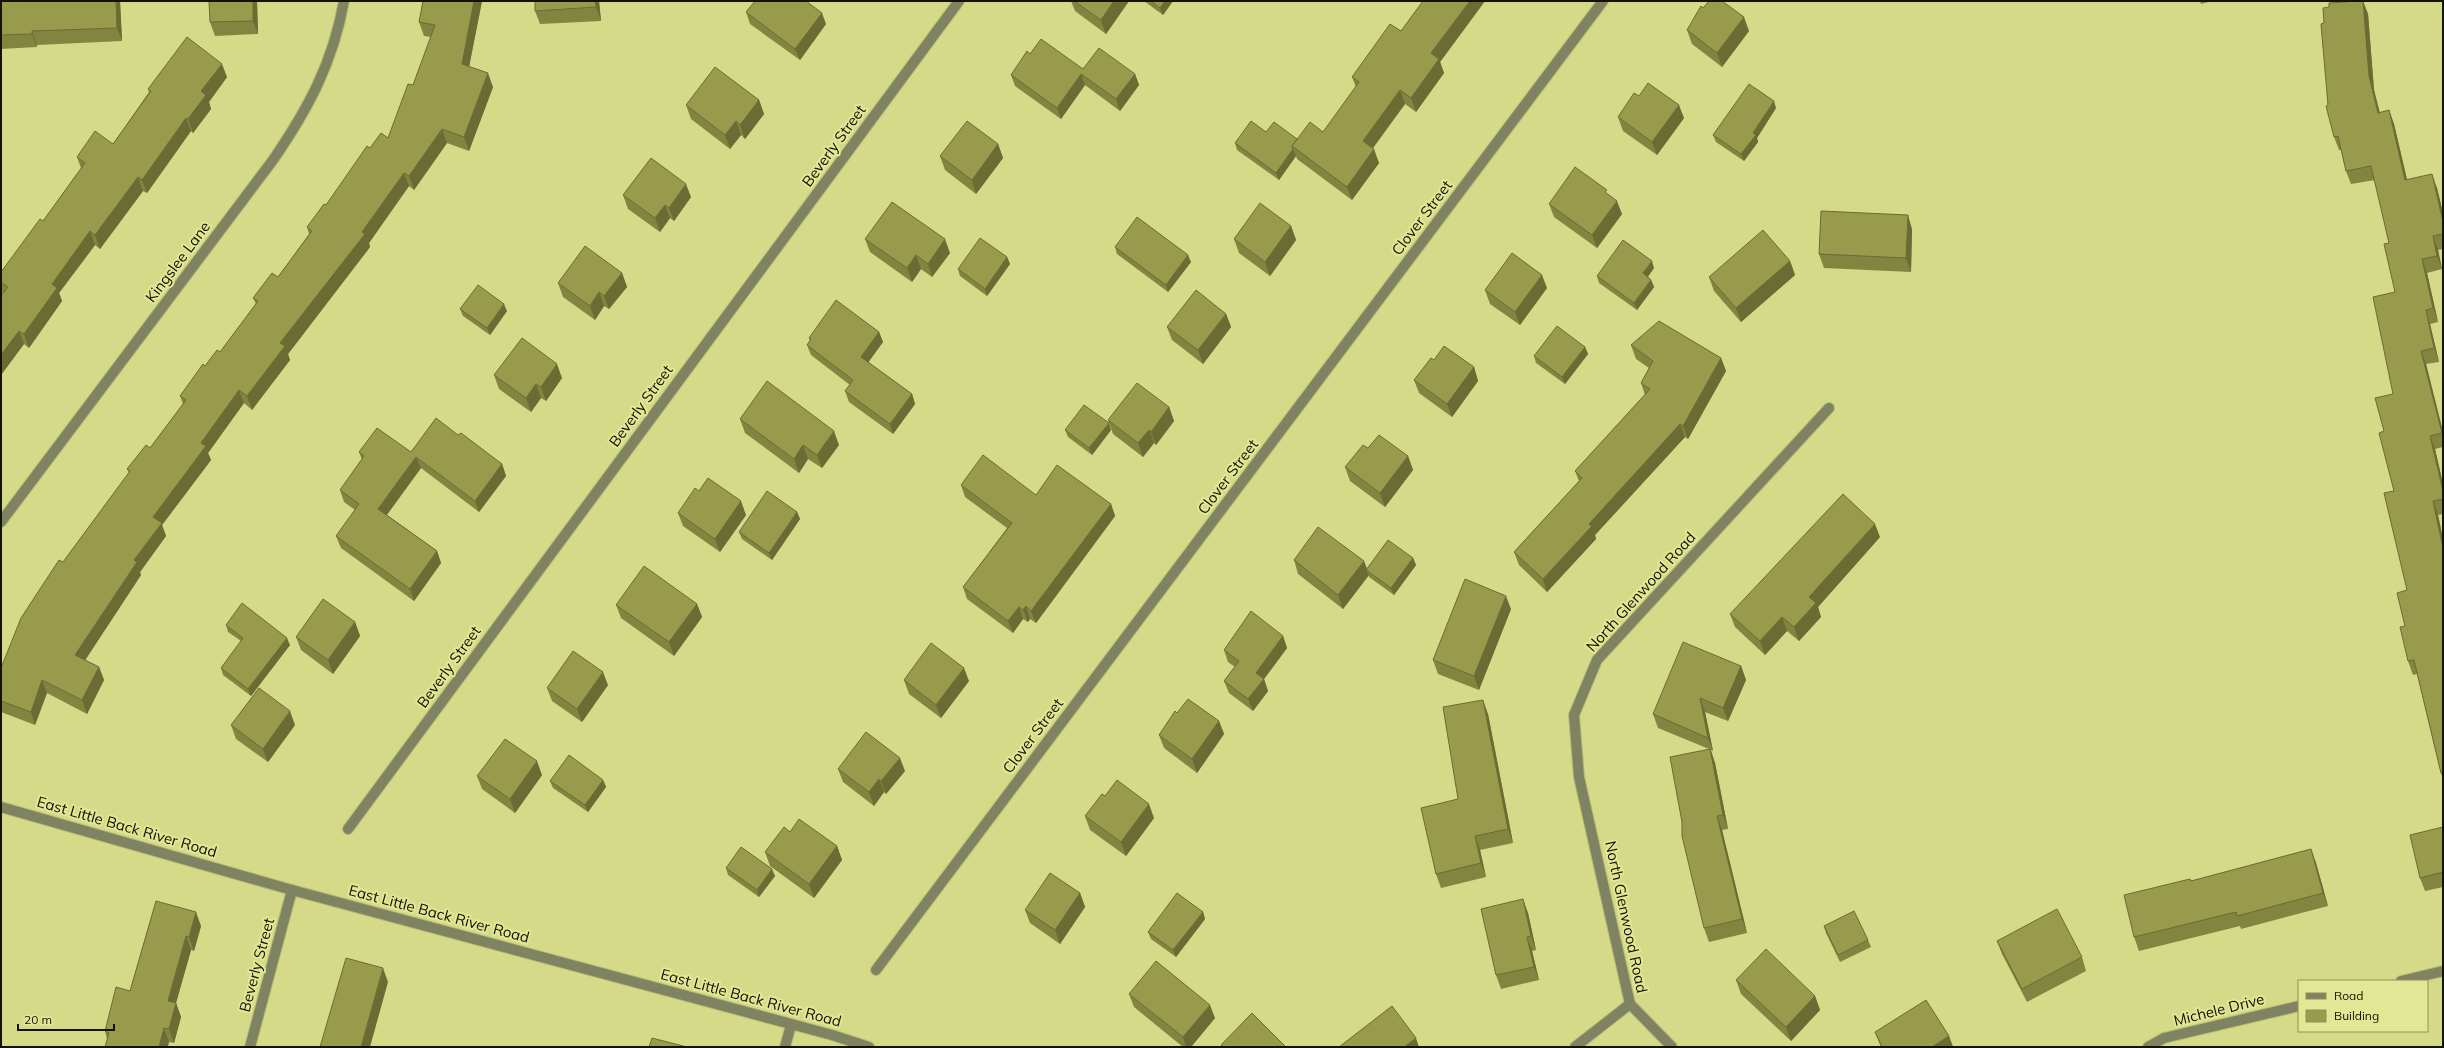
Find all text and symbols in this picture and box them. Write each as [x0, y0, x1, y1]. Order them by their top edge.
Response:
street label: Beverly Street [798, 101, 870, 190]
street label: Clover Street [1387, 176, 1456, 259]
street label: Kingslee Lane [141, 218, 214, 306]
street label: Beverly Street [605, 361, 677, 450]
street label: Clover Street [1193, 435, 1262, 518]
street label: North Glenwood Road [1582, 528, 1699, 656]
street label: Beverly Street [413, 622, 485, 711]
street label: Clover Street [998, 694, 1067, 777]
street label: East Little Back River Road [35, 792, 219, 861]
street label: North Glenwood Road [1601, 839, 1652, 995]
street label: East Little Back River Road [347, 880, 532, 947]
street label: Beverly Street [235, 916, 278, 1014]
street label: East Little Back River Road [659, 964, 844, 1031]
legend [2298, 980, 2428, 1032]
text: Road [2334, 988, 2363, 1003]
street label: Michele Drive [2172, 989, 2266, 1030]
scale bar [18, 1006, 114, 1032]
text: Building [2334, 1008, 2379, 1023]
text: 20 m [24, 1012, 52, 1027]

